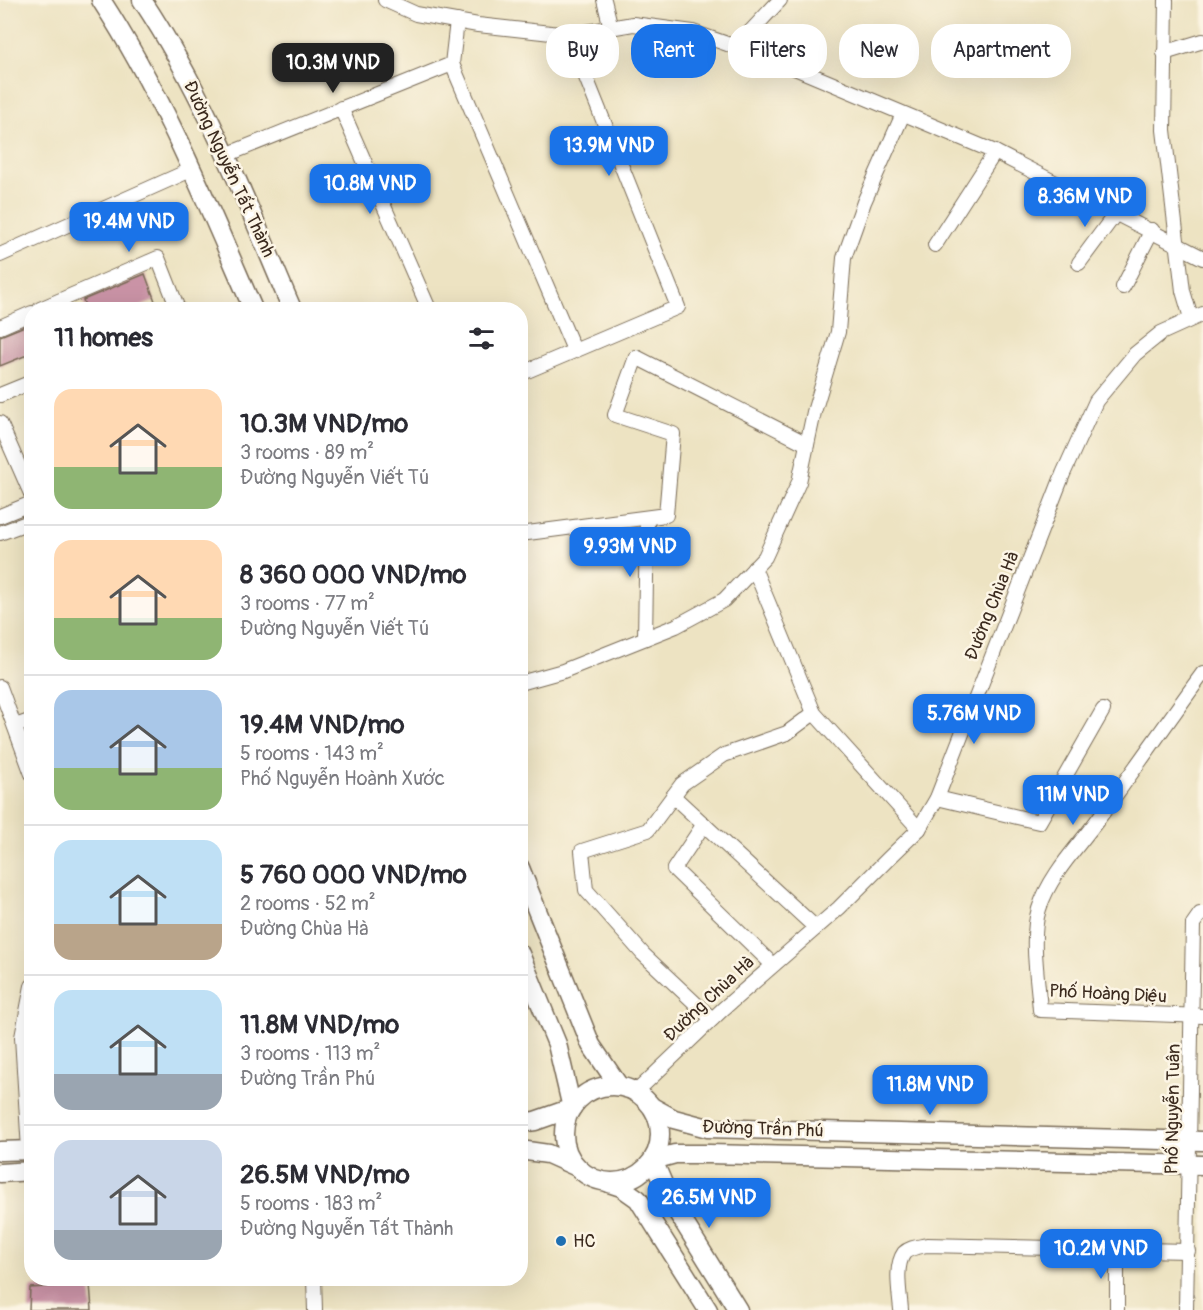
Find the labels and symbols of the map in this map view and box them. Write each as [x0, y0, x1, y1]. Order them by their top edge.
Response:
pin: 10.3M VND [264, 43, 402, 94]
street label: Đường Nguyễn Tất Thành [178, 77, 280, 261]
pin: 13.9M VND [540, 126, 678, 177]
pin: 10.8M VND [301, 164, 439, 215]
pin: 8.36M VND [1016, 177, 1154, 228]
pin: 19.4M VND [60, 202, 198, 253]
pin: 9.93M VND [561, 527, 699, 578]
street label: Đường Chùa Hà [960, 548, 1024, 664]
pin: 5.76M VND [905, 694, 1043, 745]
pin: 11M VND [1018, 775, 1128, 826]
street label: Đường Chùa Hà [659, 951, 759, 1047]
street label: Phố Hoàng Diệu [1049, 979, 1167, 1009]
street label: Phố Nguyễn Tuân [1160, 1043, 1186, 1175]
pin: 11.8M VND [861, 1065, 999, 1116]
street label: Đường Trần Phú [702, 1114, 824, 1143]
pin: 26.5M VND [640, 1178, 778, 1229]
pin: 10.2M VND [1032, 1229, 1170, 1280]
place label: HC [573, 1230, 596, 1253]
marker: HC [554, 1234, 568, 1248]

